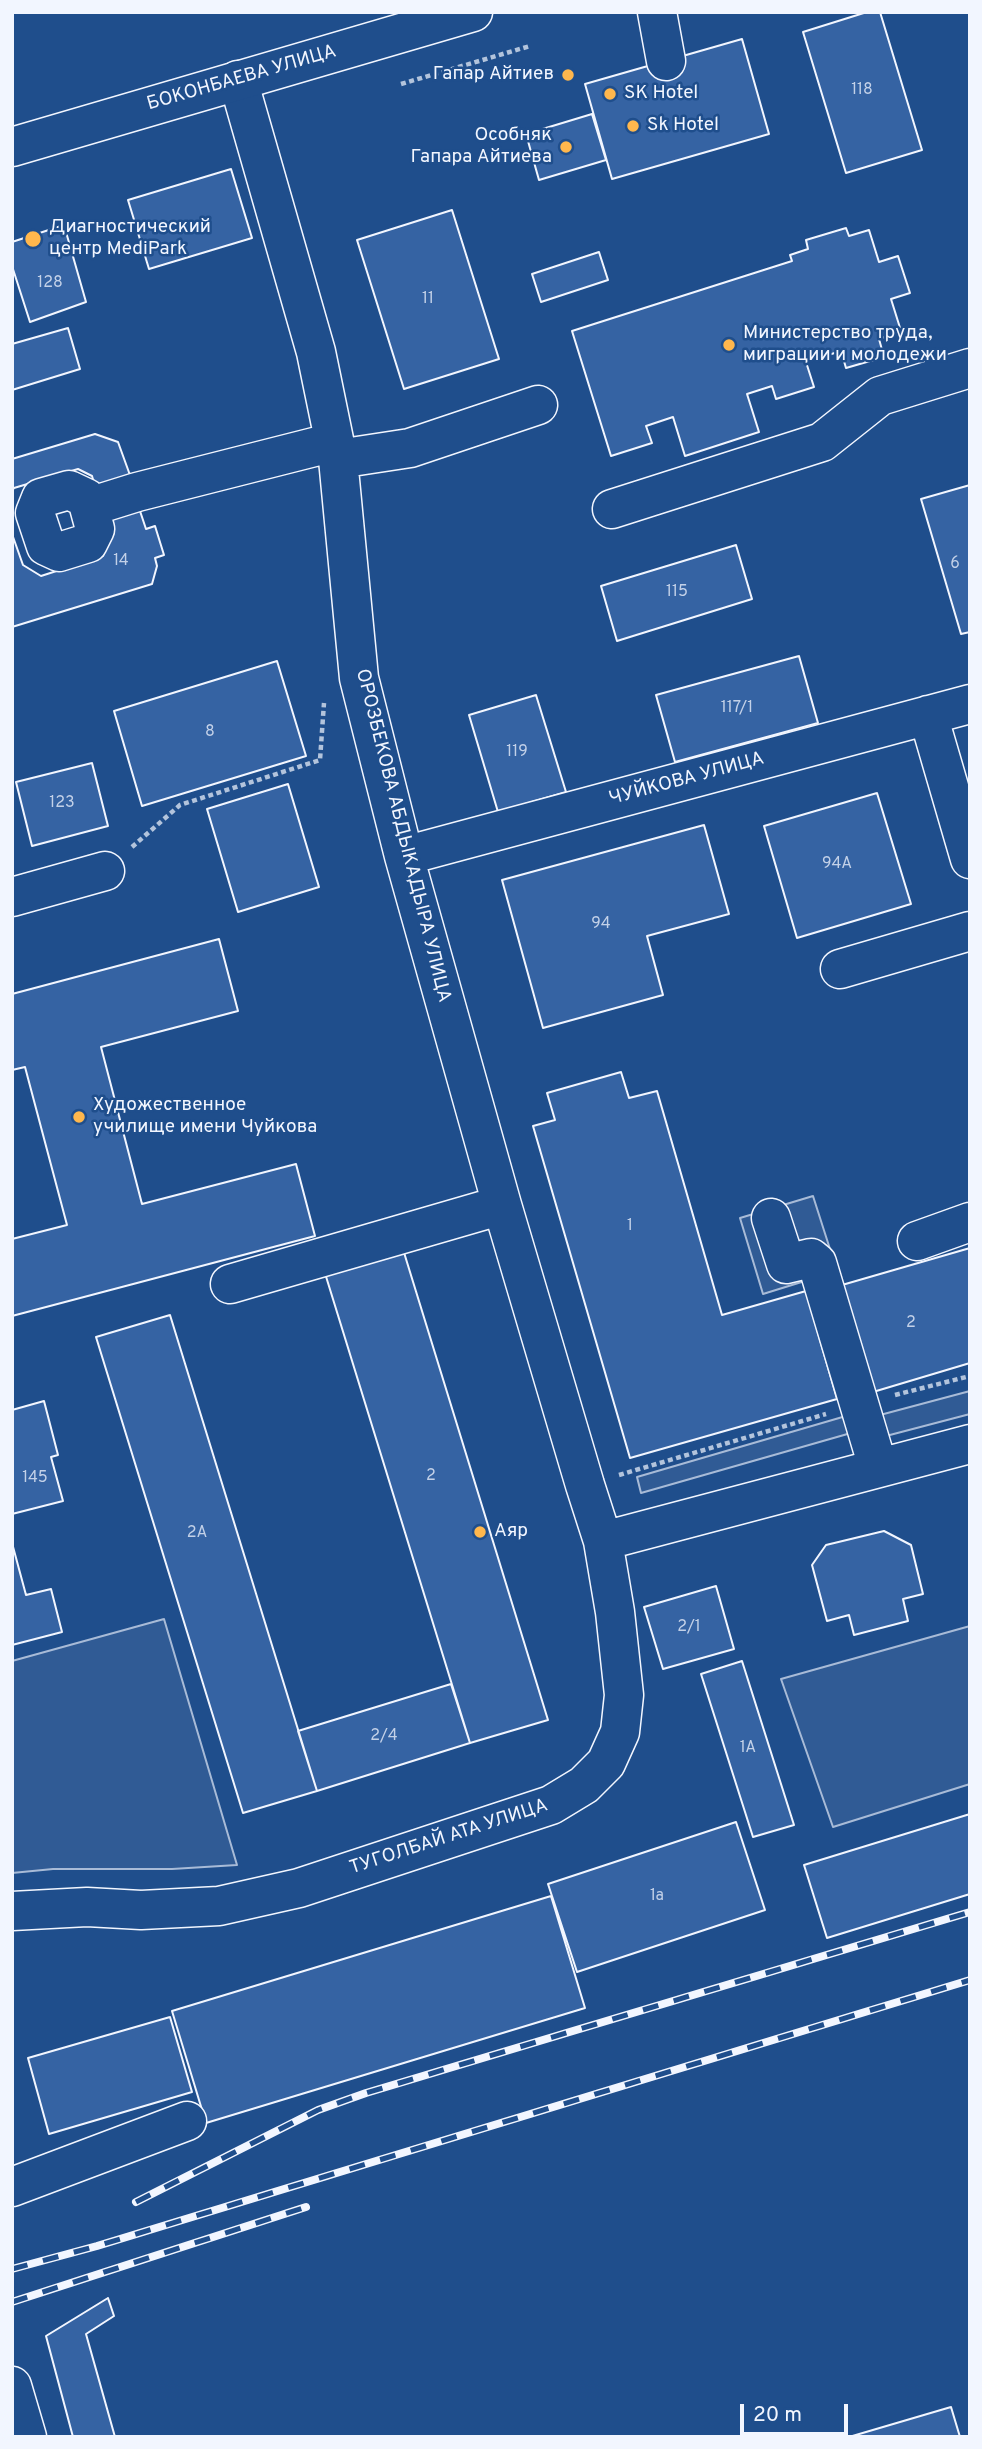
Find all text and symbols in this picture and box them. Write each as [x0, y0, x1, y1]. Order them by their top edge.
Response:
street label: БОКОНБАЕВА УЛИЦА [145, 41, 339, 117]
place label: Гапар Айтиев [433, 64, 554, 86]
marker: Гапар Айтиев [560, 67, 576, 83]
house number: 118 [851, 81, 873, 101]
place label: SK Hotel [624, 83, 698, 105]
marker: SK Hotel [602, 86, 618, 102]
place label: Sk Hotel [647, 115, 719, 137]
marker: Sk Hotel [625, 118, 641, 134]
place label: Особняк Гапара Айтиева [411, 125, 552, 169]
marker: Особняк Гапара Айтиева [558, 139, 574, 155]
place label: Диагностический центр MediPark [49, 217, 211, 261]
marker: Диагностический центр MediPark [23, 229, 43, 249]
house number: 128 [37, 274, 63, 294]
house number: 11 [422, 290, 434, 310]
place label: Министерство труда, миграции и молодежи [743, 323, 947, 367]
marker: Министерство труда, миграции и молодежи [721, 337, 737, 353]
house number: 14 [113, 552, 129, 572]
house number: 6 [950, 555, 960, 575]
house number: 115 [666, 583, 688, 603]
street label: ОРОЗБЕКОВА АБДЫКАДЫРА УЛИЦА [349, 667, 455, 1005]
house number: 117/1 [721, 699, 753, 719]
house number: 8 [205, 723, 215, 743]
house number: 119 [506, 743, 528, 763]
street label: ЧУЙКОВА УЛИЦА [607, 748, 767, 812]
house number: 123 [49, 794, 75, 814]
house number: 94А [822, 855, 852, 875]
house number: 94 [591, 915, 611, 935]
place label: Художественное училище имени Чуйкова [93, 1095, 317, 1139]
marker: Художественное училище имени Чуйкова [71, 1109, 87, 1125]
house number: 1 [627, 1217, 633, 1237]
house number: 2 [906, 1314, 916, 1334]
house number: 2 [426, 1467, 436, 1487]
house number: 145 [22, 1469, 48, 1489]
place label: Аяр [494, 1521, 528, 1543]
house number: 2А [187, 1524, 207, 1544]
marker: Аяр [472, 1524, 488, 1540]
house number: 2/1 [677, 1618, 701, 1638]
house number: 2/4 [370, 1727, 398, 1747]
house number: 1А [740, 1739, 756, 1759]
street label: ТУГОЛБАЙ АТА УЛИЦА [347, 1795, 551, 1881]
house number: 1а [650, 1887, 664, 1907]
scale bar [744, 2390, 852, 2434]
text: 20 m [753, 2402, 802, 2429]

